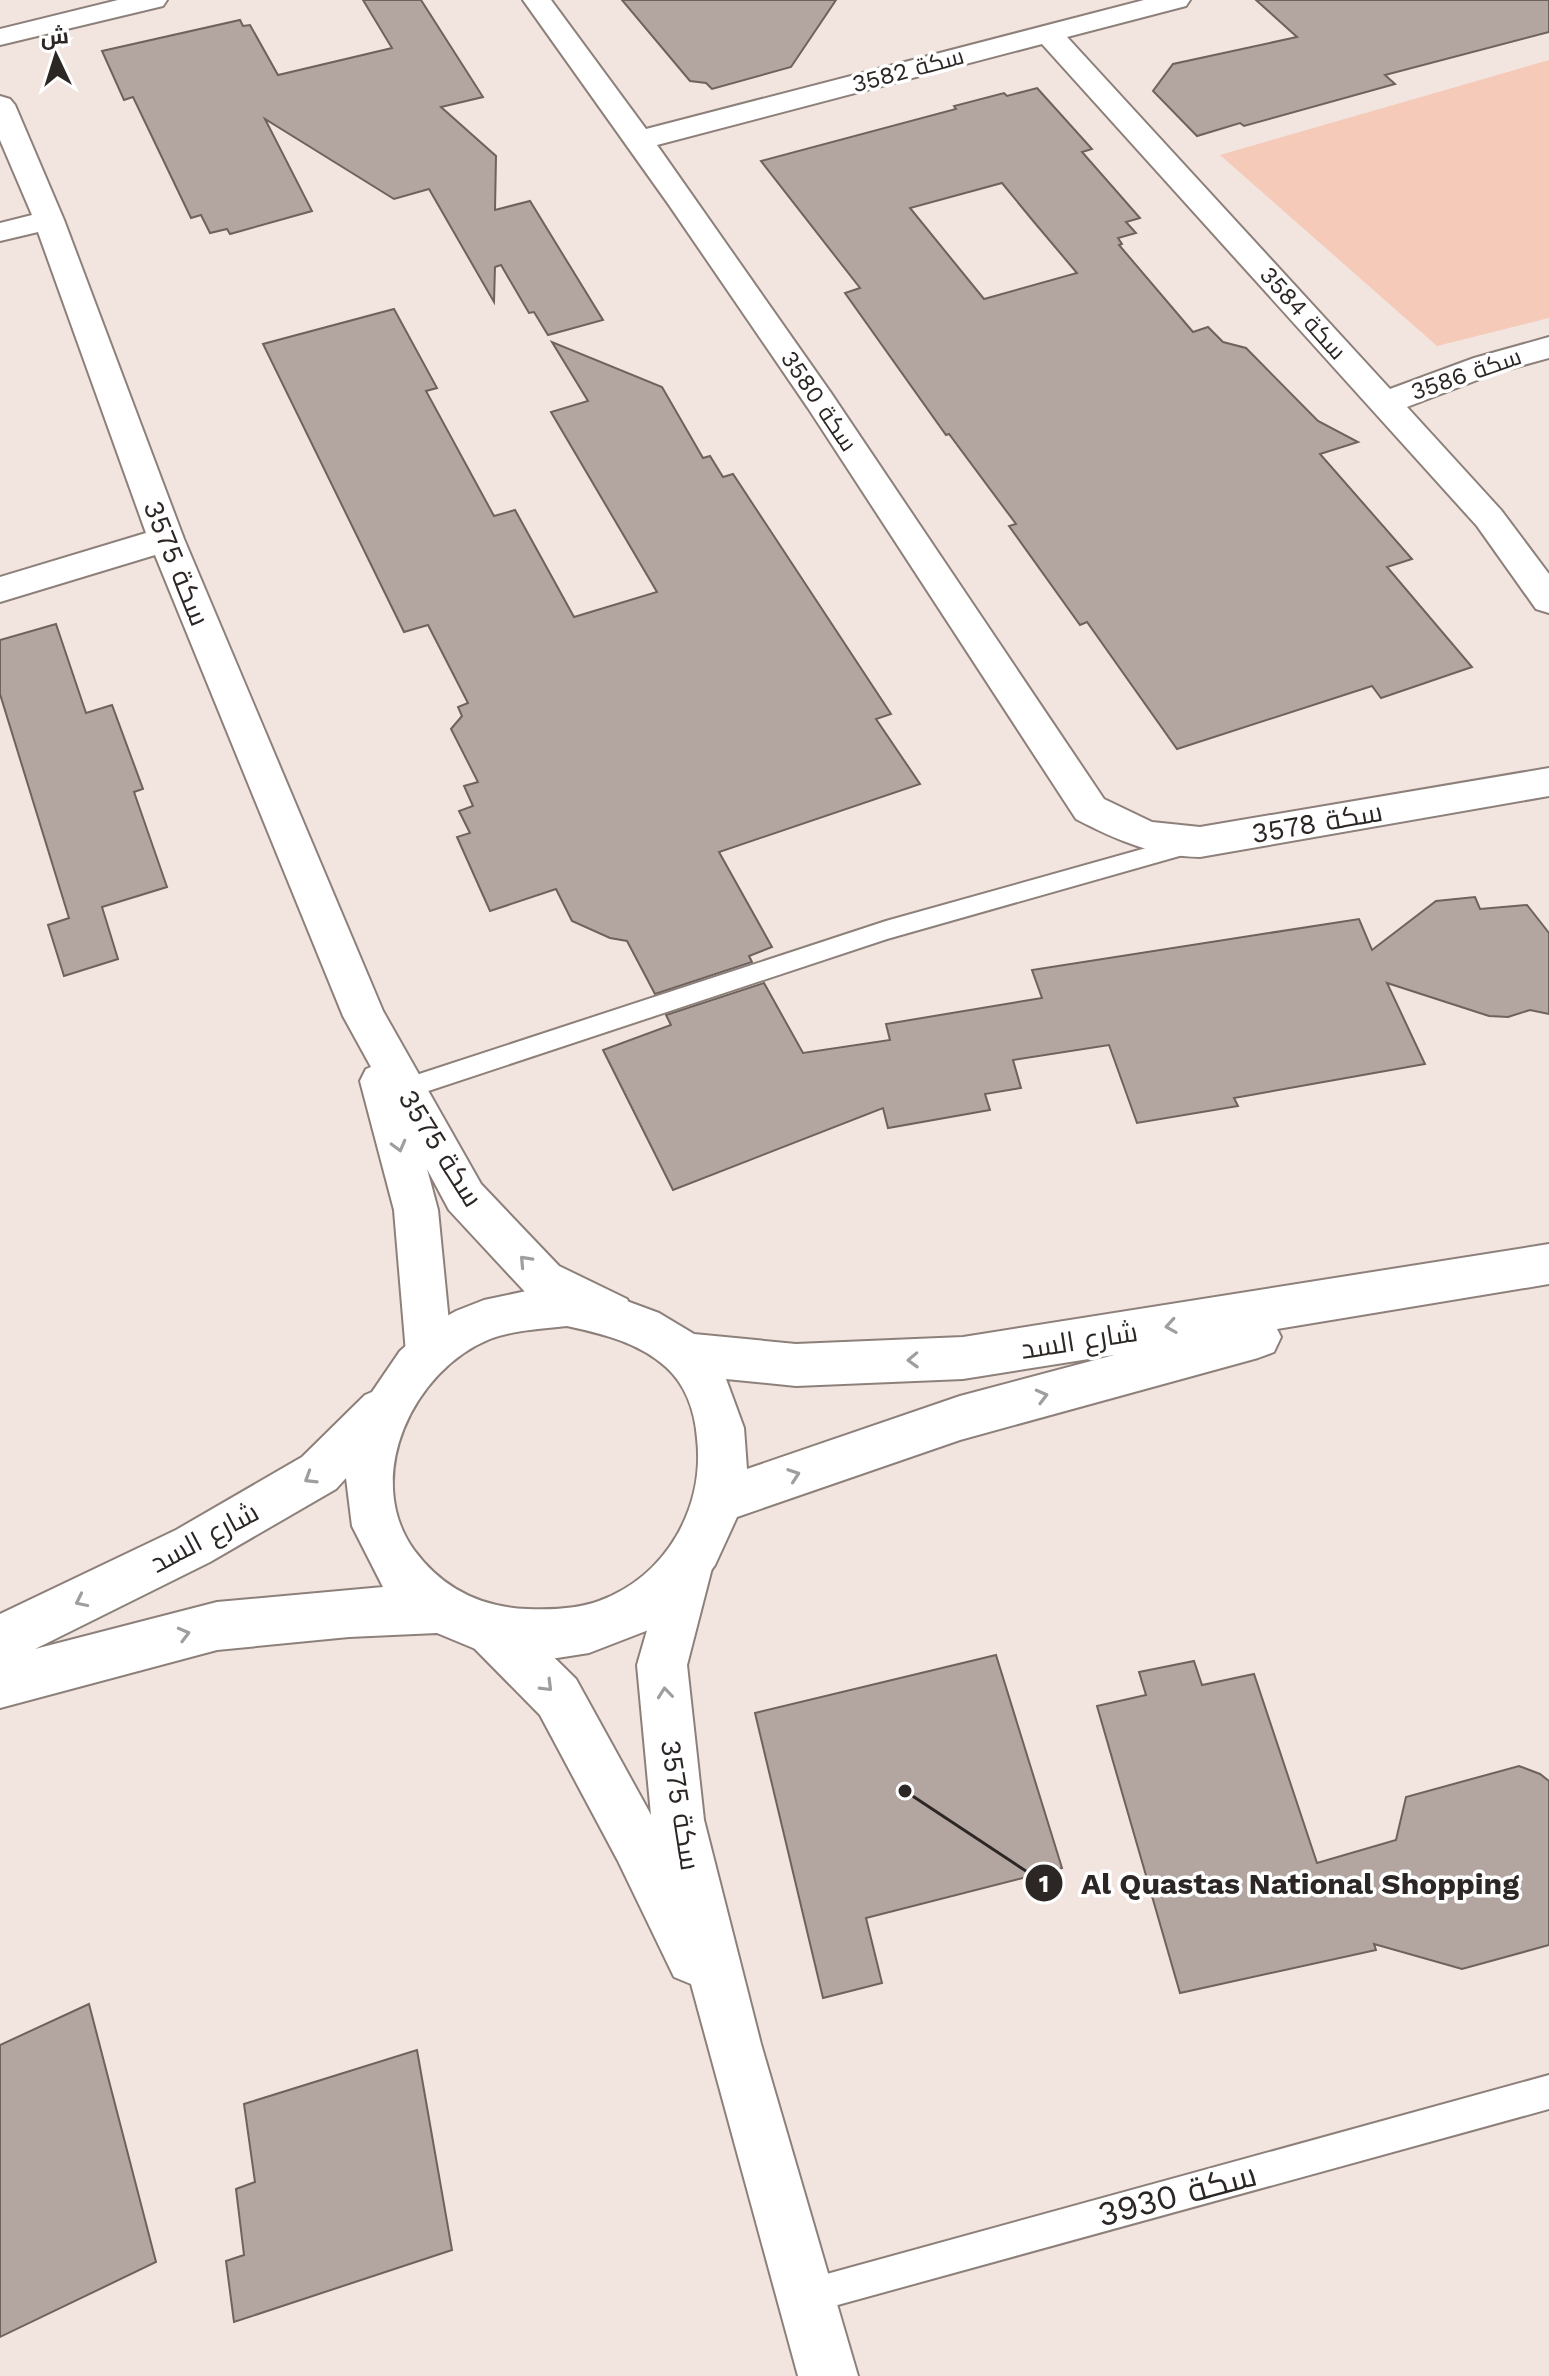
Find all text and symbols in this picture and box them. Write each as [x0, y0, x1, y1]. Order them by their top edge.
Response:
north arrow [16, 16, 96, 96]
text: ش [40, 23, 70, 51]
street label: سكة 3582 [849, 42, 967, 98]
street label: سكة 3584 [1254, 261, 1352, 365]
street label: سكة 3586 [1407, 342, 1525, 406]
street label: سكة 3580 [775, 345, 863, 457]
street label: سكة 3575 [137, 496, 217, 631]
street label: سكة 3578 [1249, 795, 1385, 850]
street label: سكة 3575 [392, 1084, 490, 1213]
one-way arrow [389, 1138, 406, 1152]
one-way arrow [520, 1256, 535, 1270]
street label: شارع السد [1018, 1315, 1140, 1368]
one-way arrow [1164, 1317, 1178, 1334]
one-way arrow [906, 1352, 919, 1369]
one-way arrow [1034, 1388, 1048, 1405]
one-way arrow [304, 1468, 319, 1483]
one-way arrow [787, 1468, 801, 1484]
street label: شارع السد [144, 1495, 265, 1581]
one-way arrow [75, 1591, 90, 1606]
one-way arrow [176, 1627, 190, 1644]
one-way arrow [538, 1677, 552, 1691]
one-way arrow [656, 1686, 673, 1699]
street label: سكة 3575 [654, 1737, 707, 1873]
callout: Al Quastas National Shopping [1024, 1856, 1535, 1910]
text: Al Quastas National Shopping [1081, 1866, 1519, 1901]
text: 1 [1039, 1870, 1049, 1898]
street label: سكة 3930 [1093, 2154, 1261, 2234]

